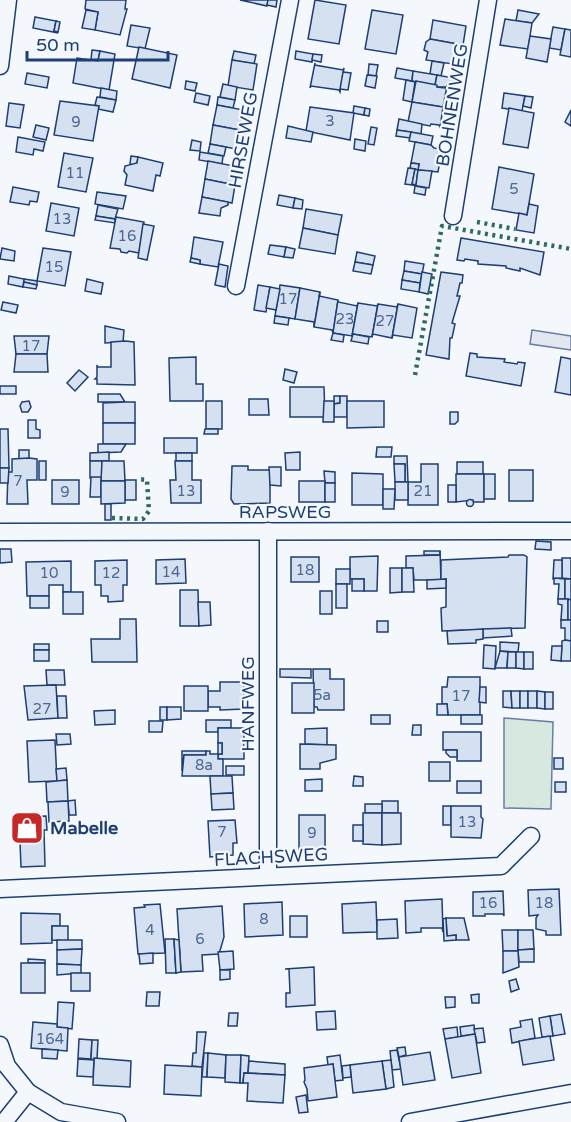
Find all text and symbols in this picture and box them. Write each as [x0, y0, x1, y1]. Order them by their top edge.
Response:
scale bar [27, 24, 168, 62]
text: 50 m [36, 34, 80, 56]
street label: BOHNENWEG [431, 42, 473, 168]
street label: HIRSEWEG [224, 90, 262, 190]
house number: 3 [325, 112, 335, 130]
house number: 9 [71, 113, 81, 131]
house number: 11 [66, 164, 84, 182]
house number: 5 [509, 180, 519, 198]
house number: 13 [53, 210, 71, 228]
house number: 16 [118, 227, 136, 245]
house number: 15 [45, 258, 63, 276]
house number: 17 [279, 290, 297, 308]
house number: 23 [336, 310, 354, 328]
house number: 27 [376, 312, 394, 330]
house number: 17 [22, 337, 40, 355]
house number: 7 [13, 472, 23, 490]
house number: 13 [177, 482, 195, 500]
house number: 21 [414, 482, 432, 500]
house number: 9 [60, 483, 70, 501]
street label: RAPSWEG [239, 501, 331, 523]
house number: 18 [296, 561, 314, 579]
house number: 14 [162, 563, 180, 581]
house number: 10 [40, 564, 58, 582]
house number: 12 [102, 564, 120, 582]
street label: HANFWEG [237, 656, 259, 752]
house number: 5a [313, 686, 331, 704]
house number: 17 [452, 687, 470, 705]
house number: 27 [33, 700, 51, 718]
house number: 8a [195, 756, 213, 774]
shop icon: Mabelle [9, 810, 45, 846]
house number: 13 [458, 813, 476, 831]
place label: Mabelle [50, 817, 118, 839]
house number: 7 [217, 823, 227, 841]
house number: 9 [307, 824, 317, 842]
street label: FLACHSWEG [213, 843, 329, 871]
house number: 16 [479, 894, 497, 912]
house number: 18 [535, 894, 553, 912]
house number: 8 [259, 910, 269, 928]
house number: 4 [145, 921, 155, 939]
house number: 6 [195, 930, 205, 948]
house number: 164 [36, 1030, 64, 1048]

